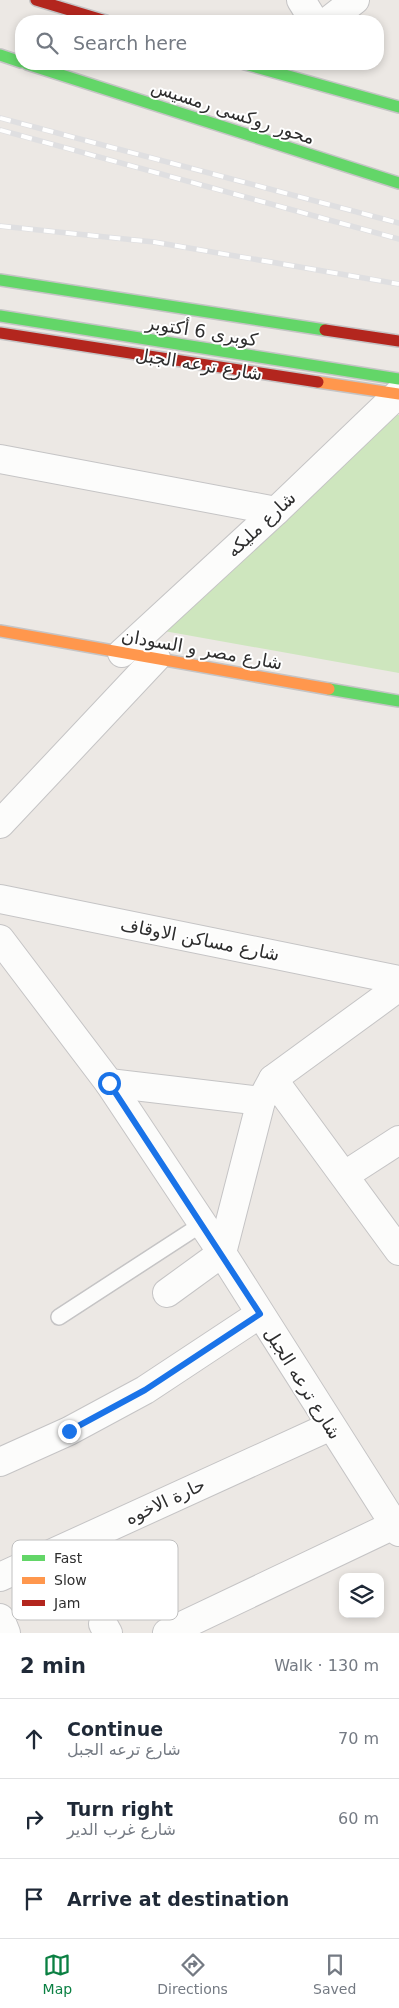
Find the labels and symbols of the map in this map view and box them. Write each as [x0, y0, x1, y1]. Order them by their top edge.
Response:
street label: محور روكسى رمسيس [148, 76, 317, 149]
street label: كوبرى 6 أكتوبر [143, 311, 260, 351]
street label: شارع ترعه الجبل [134, 344, 264, 385]
street label: شارع مليكه [222, 487, 300, 562]
street label: شارع مصر و السودان [120, 624, 284, 674]
street label: شارع مساكن الاوقاف [118, 913, 281, 966]
route start [98, 1072, 121, 1095]
street label: شارع ترعه الجبل [259, 1323, 346, 1443]
route end [58, 1420, 81, 1443]
street label: حارة الاخوه [122, 1473, 209, 1530]
legend [12, 1540, 178, 1620]
text: Fast [54, 1550, 83, 1566]
text: Slow [54, 1572, 87, 1588]
text: Jam [53, 1595, 80, 1611]

